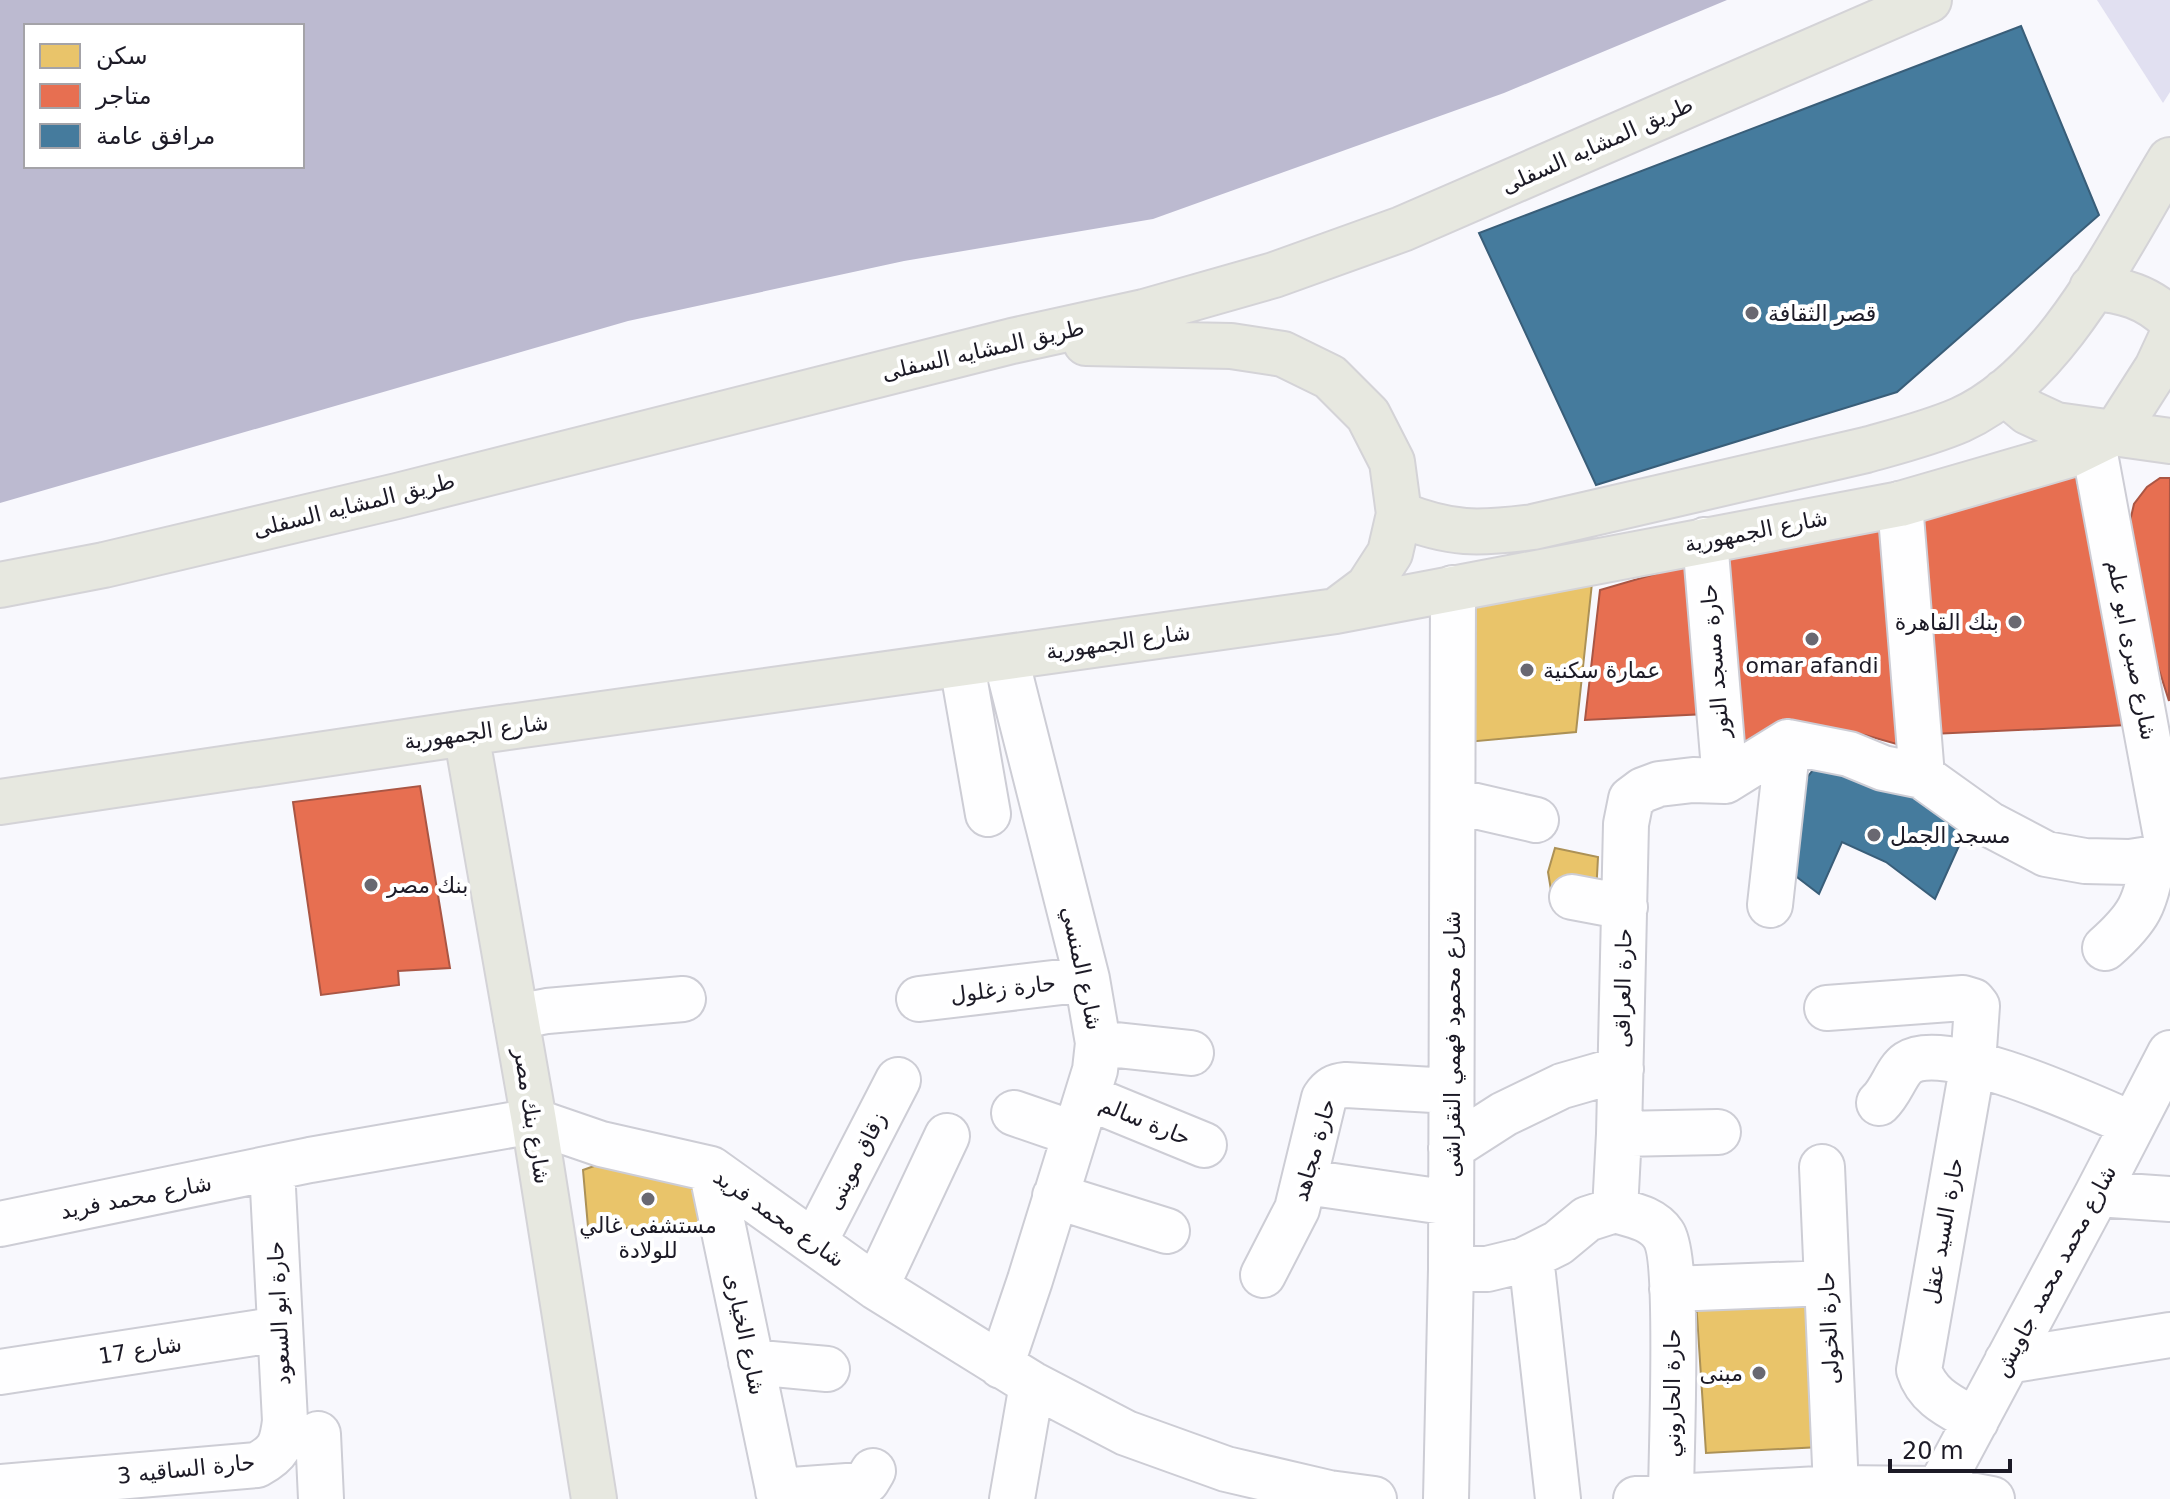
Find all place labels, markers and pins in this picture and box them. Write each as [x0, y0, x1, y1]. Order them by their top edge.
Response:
place label: قصر الثقافة [1768, 301, 1876, 326]
marker: قصر الثقافة [1743, 304, 1761, 322]
place label: بنك القاهرة [1895, 610, 1999, 635]
marker: بنك القاهرة [2006, 613, 2024, 631]
marker: omar afandi [1803, 630, 1821, 648]
place label: omar afandi [1745, 653, 1879, 678]
place label: عمارة سكنية [1543, 658, 1660, 683]
marker: عمارة سكنية [1518, 661, 1536, 679]
place label: مسجد الجمل [1890, 823, 2011, 848]
marker: مسجد الجمل [1865, 826, 1883, 844]
place label: بنك مصر [386, 873, 468, 898]
marker: بنك مصر [362, 876, 380, 894]
marker: مستشفى غالي للولادة [639, 1190, 657, 1208]
place label: مستشفى غالي للولادة [579, 1213, 717, 1263]
place label: مبنى [1700, 1361, 1743, 1386]
marker: مبنى [1750, 1364, 1768, 1382]

